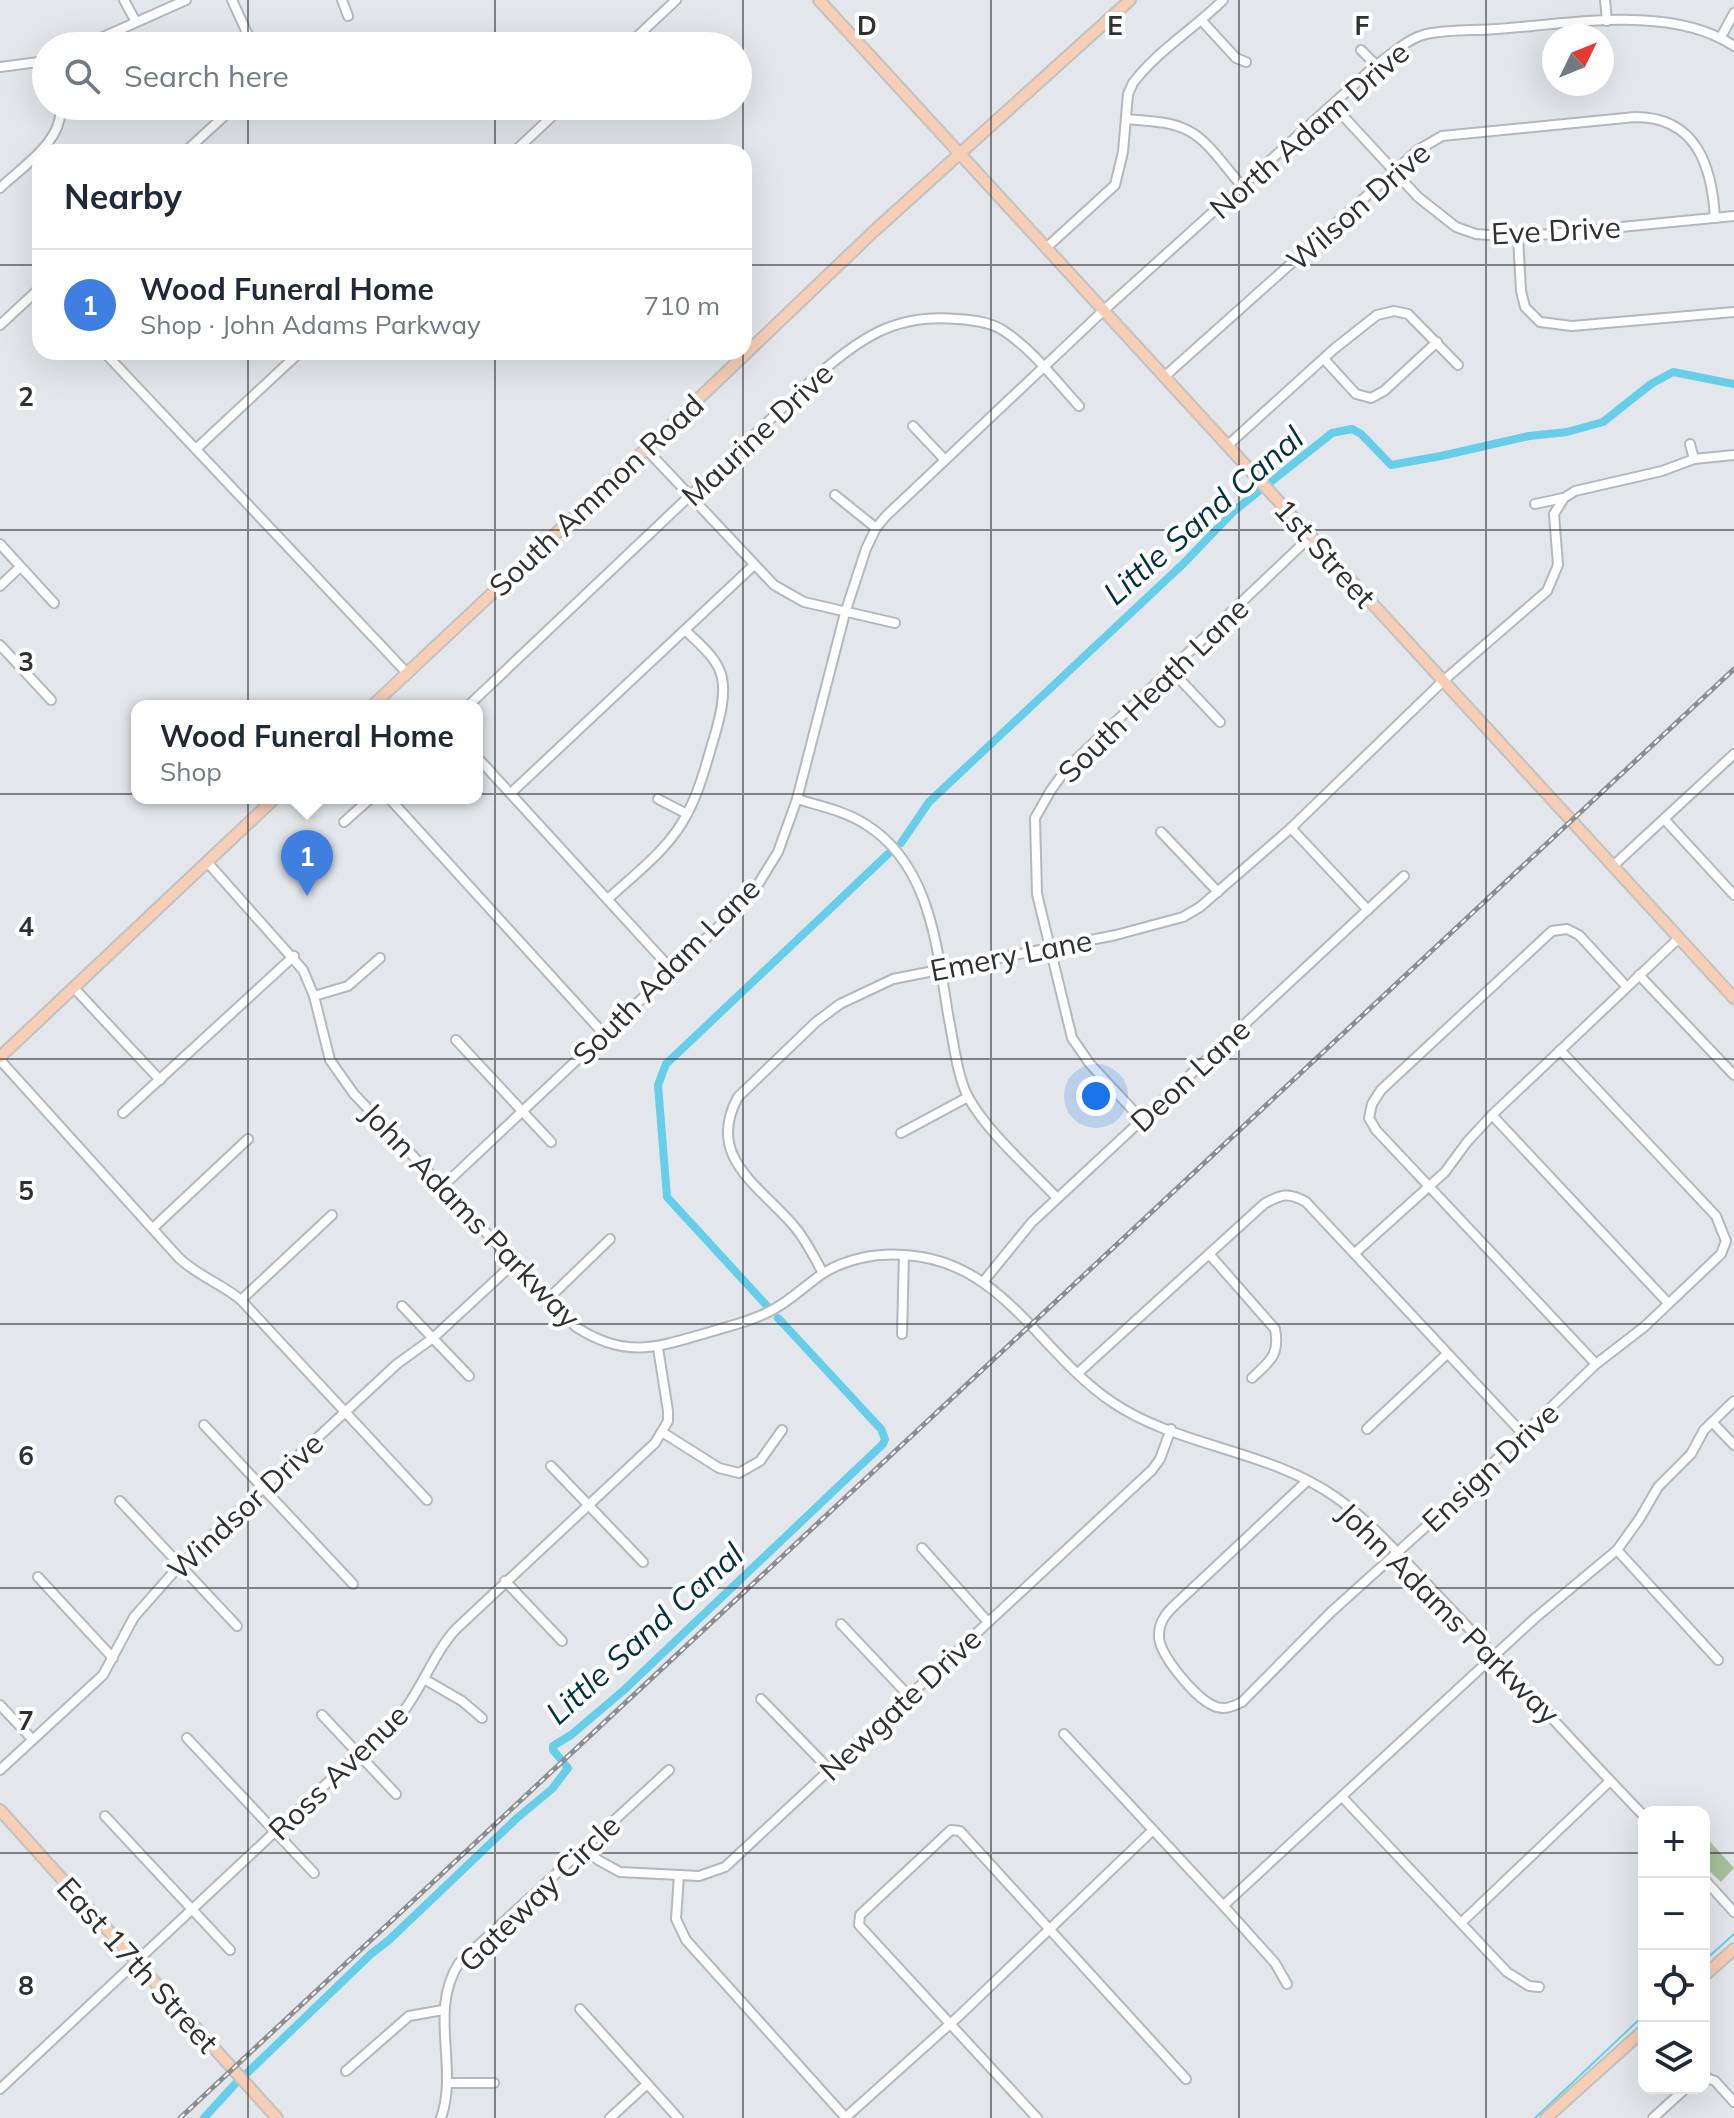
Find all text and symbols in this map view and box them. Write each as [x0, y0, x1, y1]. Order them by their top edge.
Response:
text: D [857, 9, 877, 42]
text: E [1107, 9, 1123, 42]
text: F [1355, 9, 1370, 42]
north arrow [1542, 24, 1614, 96]
search box [32, 32, 752, 120]
street label: North Adam Drive [1202, 33, 1416, 227]
icon: search [60, 54, 104, 98]
text: Search here [124, 57, 289, 95]
street label: Wilson Drive [1279, 133, 1437, 279]
text: Nearby [64, 175, 182, 218]
street label: Eve Drive [1490, 208, 1622, 252]
text: Wood Funeral Home [140, 270, 434, 308]
text: 1 [82, 289, 98, 322]
text: 710 m [644, 289, 720, 322]
text: Shop · John Adams Parkway [140, 308, 481, 341]
street label: Maurine Drive [673, 354, 841, 514]
text: 2 [18, 380, 34, 413]
street label: South Ammon Road [481, 386, 711, 604]
water label: Little Sand Canal [1095, 417, 1311, 613]
street label: 1st Street [1266, 490, 1384, 616]
street label: South Heath Lane [1050, 589, 1256, 791]
text: 3 [18, 645, 34, 678]
popup [131, 700, 483, 804]
text: Wood Funeral Home [160, 717, 454, 755]
text: Shop [160, 755, 222, 788]
pin: 1 [281, 830, 333, 896]
street label: South Adam Lane [564, 869, 768, 1073]
text: 4 [18, 910, 34, 943]
street label: Emery Lane [927, 921, 1095, 989]
street label: Deon Lane [1122, 1010, 1258, 1140]
your location [1076, 1076, 1116, 1116]
street label: John Adams Parkway [353, 1094, 589, 1336]
text: 5 [18, 1174, 34, 1207]
street label: Ensign Drive [1414, 1394, 1566, 1540]
street label: Windsor Drive [159, 1424, 331, 1588]
text: 6 [18, 1439, 34, 1472]
street label: John Adams Parkway [1330, 1494, 1568, 1732]
water label: Little Sand Canal [537, 1534, 751, 1732]
street label: Newgate Drive [811, 1619, 989, 1789]
street label: Ross Avenue [260, 1696, 416, 1848]
text: 7 [18, 1704, 34, 1737]
street label: Gateway Circle [450, 1806, 628, 1980]
map controls [1638, 1806, 1710, 2094]
button: + [1638, 1806, 1710, 1878]
street label: East 17th Street [49, 1869, 227, 2061]
button: − [1638, 1878, 1710, 1950]
button: locate [1638, 1950, 1710, 2022]
text: 8 [18, 1969, 34, 2002]
button: layers [1638, 2022, 1710, 2094]

